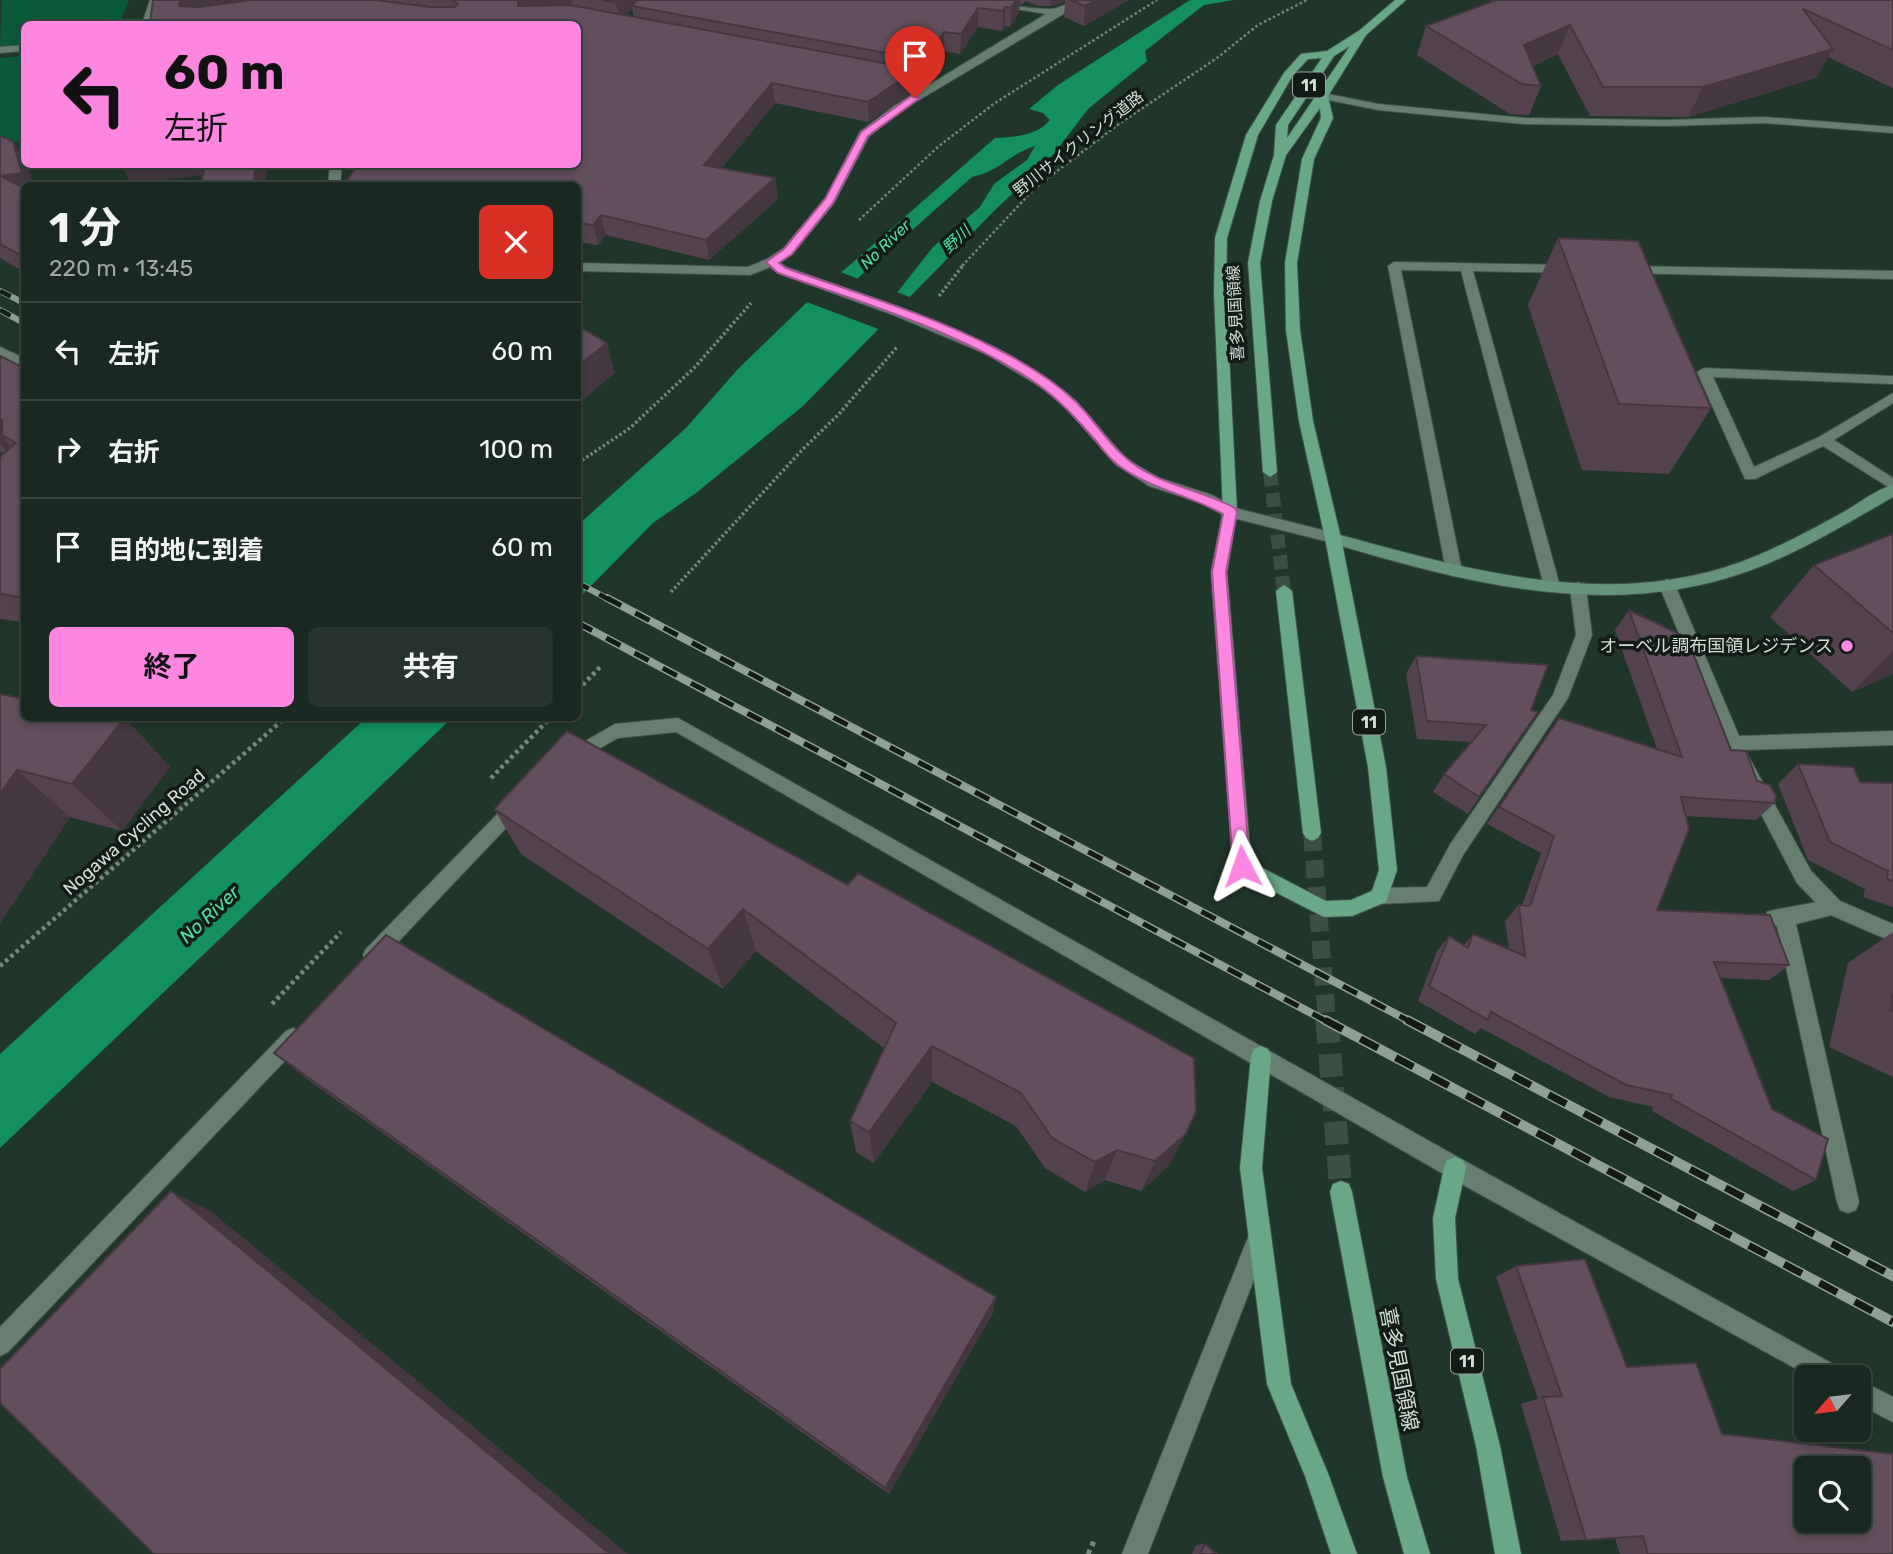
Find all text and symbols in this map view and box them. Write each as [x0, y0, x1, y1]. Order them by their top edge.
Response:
pin [885, 26, 945, 98]
icon: arrive [896, 37, 934, 75]
text: 60 m [164, 43, 285, 101]
icon: left [49, 49, 140, 140]
road number: 11 [1293, 72, 1325, 97]
street label: 野川サイクリング道路 [1010, 87, 1147, 200]
text: 左折 [164, 109, 228, 147]
text: 1 分 [49, 203, 121, 253]
button: close [479, 205, 553, 279]
water label: No River [856, 215, 915, 273]
water label: 野川 [938, 220, 976, 257]
text: 220 m · 13:45 [49, 254, 193, 282]
street label: 喜多見国領線 [1223, 265, 1247, 361]
icon: left [49, 332, 87, 370]
text: 60 m [491, 336, 553, 367]
text: 左折 [108, 339, 160, 370]
icon: right [49, 430, 87, 468]
text: 100 m [479, 434, 553, 465]
text: 右折 [108, 437, 160, 468]
icon: arrive [49, 528, 87, 566]
text: 60 m [491, 532, 553, 563]
text: 目的地に到着 [108, 535, 264, 566]
button: 終了 [49, 627, 294, 707]
button: 共有 [308, 627, 553, 707]
place label: オーベル調布国領レジデンス [1599, 635, 1833, 657]
marker: オーベル調布国領レジデンス [1839, 638, 1855, 654]
road number: 11 [1353, 709, 1385, 734]
street label: Nogawa Cycling Road [58, 764, 210, 900]
position arrow [1205, 829, 1279, 903]
water label: No River [174, 880, 245, 948]
street label: 喜多見国領線 [1375, 1305, 1424, 1433]
road number: 11 [1451, 1348, 1483, 1373]
north arrow [1794, 1365, 1871, 1442]
map controls [1794, 1365, 1871, 1533]
button: search [1794, 1456, 1871, 1533]

